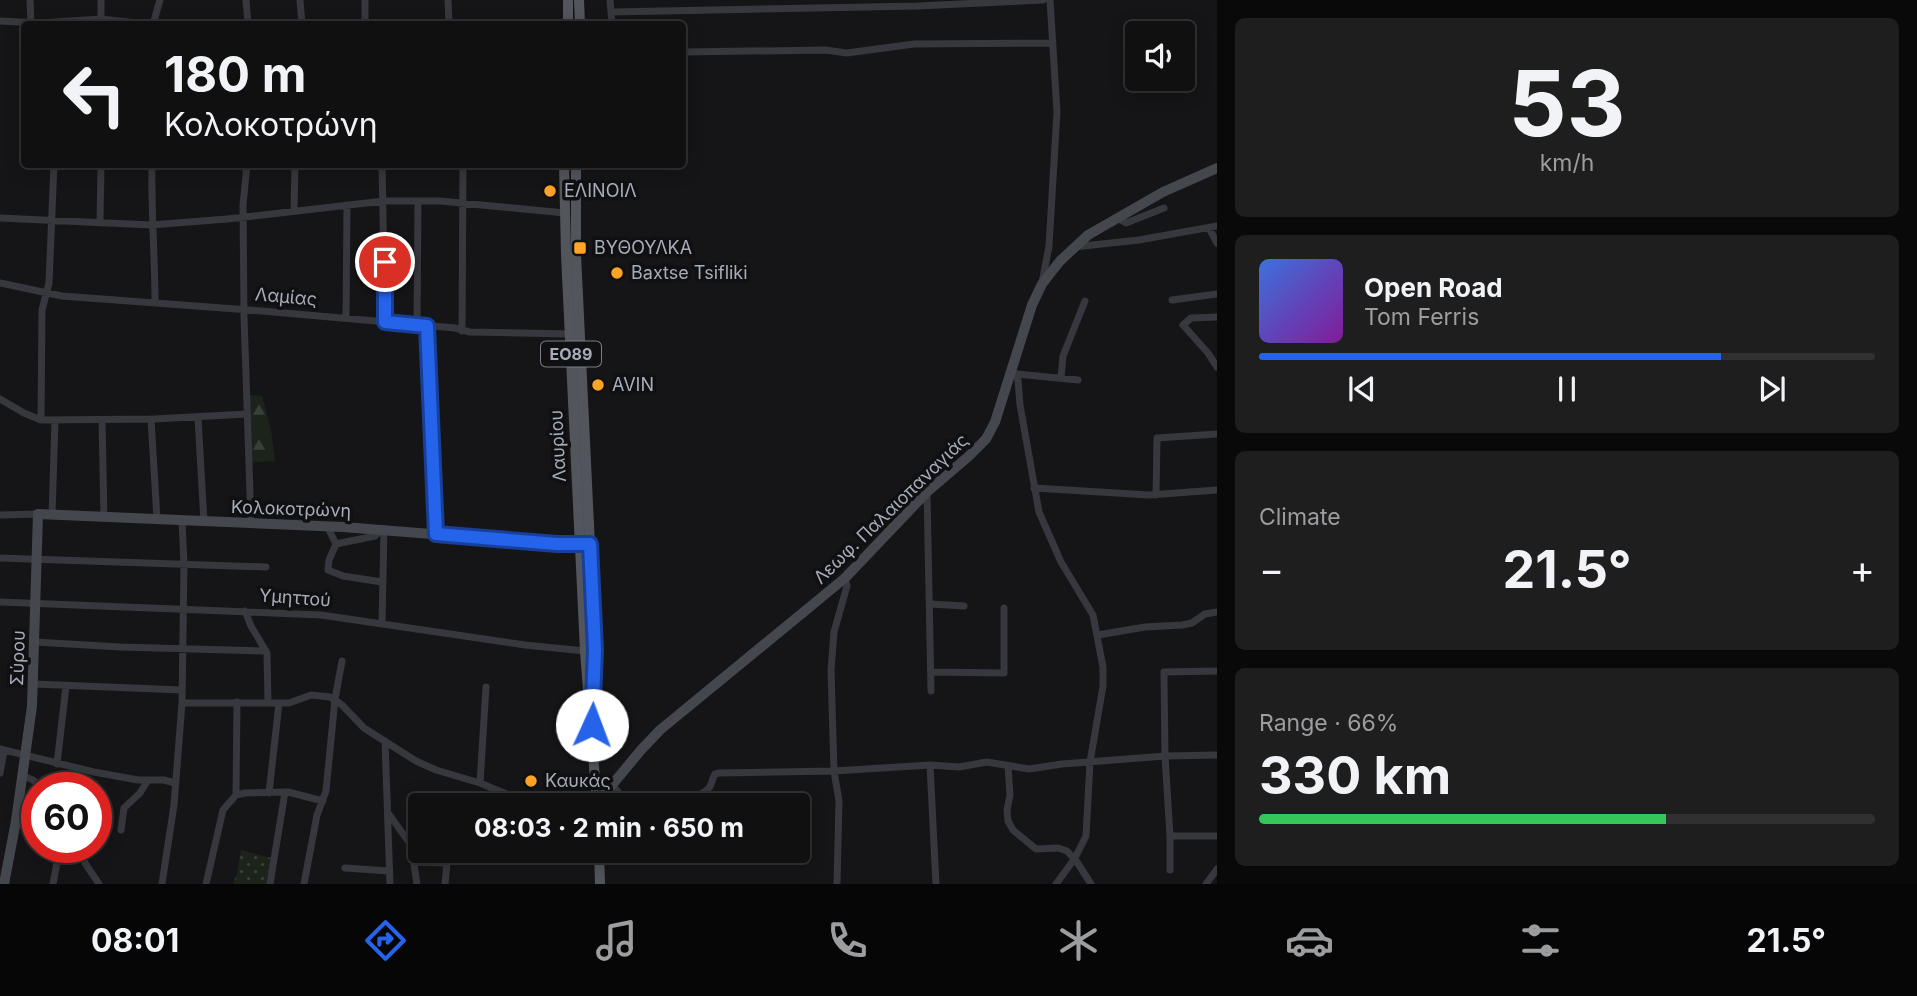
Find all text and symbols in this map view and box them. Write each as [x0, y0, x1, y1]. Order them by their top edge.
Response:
map controls [1125, 21, 1195, 91]
button: sound [1125, 21, 1195, 91]
text: 180 m [164, 45, 306, 104]
text: 53 [1509, 48, 1625, 158]
icon: left [49, 49, 140, 140]
text: Κολοκοτρώνη [164, 105, 378, 144]
text: km/h [1540, 149, 1594, 177]
place label: ΕΛΙΝΟΙΛ [564, 180, 637, 201]
marker: ΕΛΙΝΟΙΛ [542, 183, 558, 199]
pin [355, 232, 415, 292]
place label: ΒΥΘΟΥΛΚΑ [594, 237, 692, 258]
marker: ΒΥΘΟΥΛΚΑ [572, 240, 588, 256]
icon: arrive [366, 243, 404, 281]
place label: Baxtse Tsifliki [631, 262, 748, 283]
marker: Baxtse Tsifliki [609, 265, 625, 281]
text: Open Road [1364, 272, 1503, 303]
street label: Λαμίας [254, 283, 318, 310]
text: Tom Ferris [1364, 303, 1479, 331]
road number: ΕΟ89 [541, 342, 601, 366]
icon: previous [1343, 370, 1381, 408]
icon: pause [1548, 370, 1586, 408]
icon: next [1753, 370, 1791, 408]
place label: AVIN [612, 374, 654, 395]
marker: AVIN [590, 377, 606, 393]
street label: Λαυρίου [545, 409, 570, 483]
street label: Λεωφ. Παλαιοπαναγιάς [809, 429, 972, 588]
street label: Κολοκοτρώνη [231, 496, 351, 521]
text: Climate [1259, 503, 1341, 531]
text: 21.5° [1502, 538, 1632, 601]
text: − [1259, 546, 1284, 592]
text: + [1850, 546, 1875, 592]
street label: Υμηττού [259, 585, 331, 610]
street label: Σύρου [6, 630, 29, 686]
position arrow [555, 688, 629, 762]
text: Range · 66% [1259, 709, 1398, 737]
text: 330 km [1259, 744, 1451, 807]
place label: Καυκάς [545, 770, 611, 791]
speed limit sign: 60 [21, 772, 112, 863]
marker: Καυκάς [523, 773, 539, 789]
text: 08:03 · 2 min · 650 m [474, 812, 744, 843]
icon: directions [361, 916, 410, 965]
icon: music [592, 916, 641, 965]
icon: phone [823, 916, 872, 965]
icon: climate [1054, 916, 1103, 965]
icon: car [1285, 916, 1334, 965]
icon: filters [1516, 916, 1565, 965]
text: 08:01 [91, 921, 179, 960]
text: 21.5° [1747, 921, 1826, 960]

